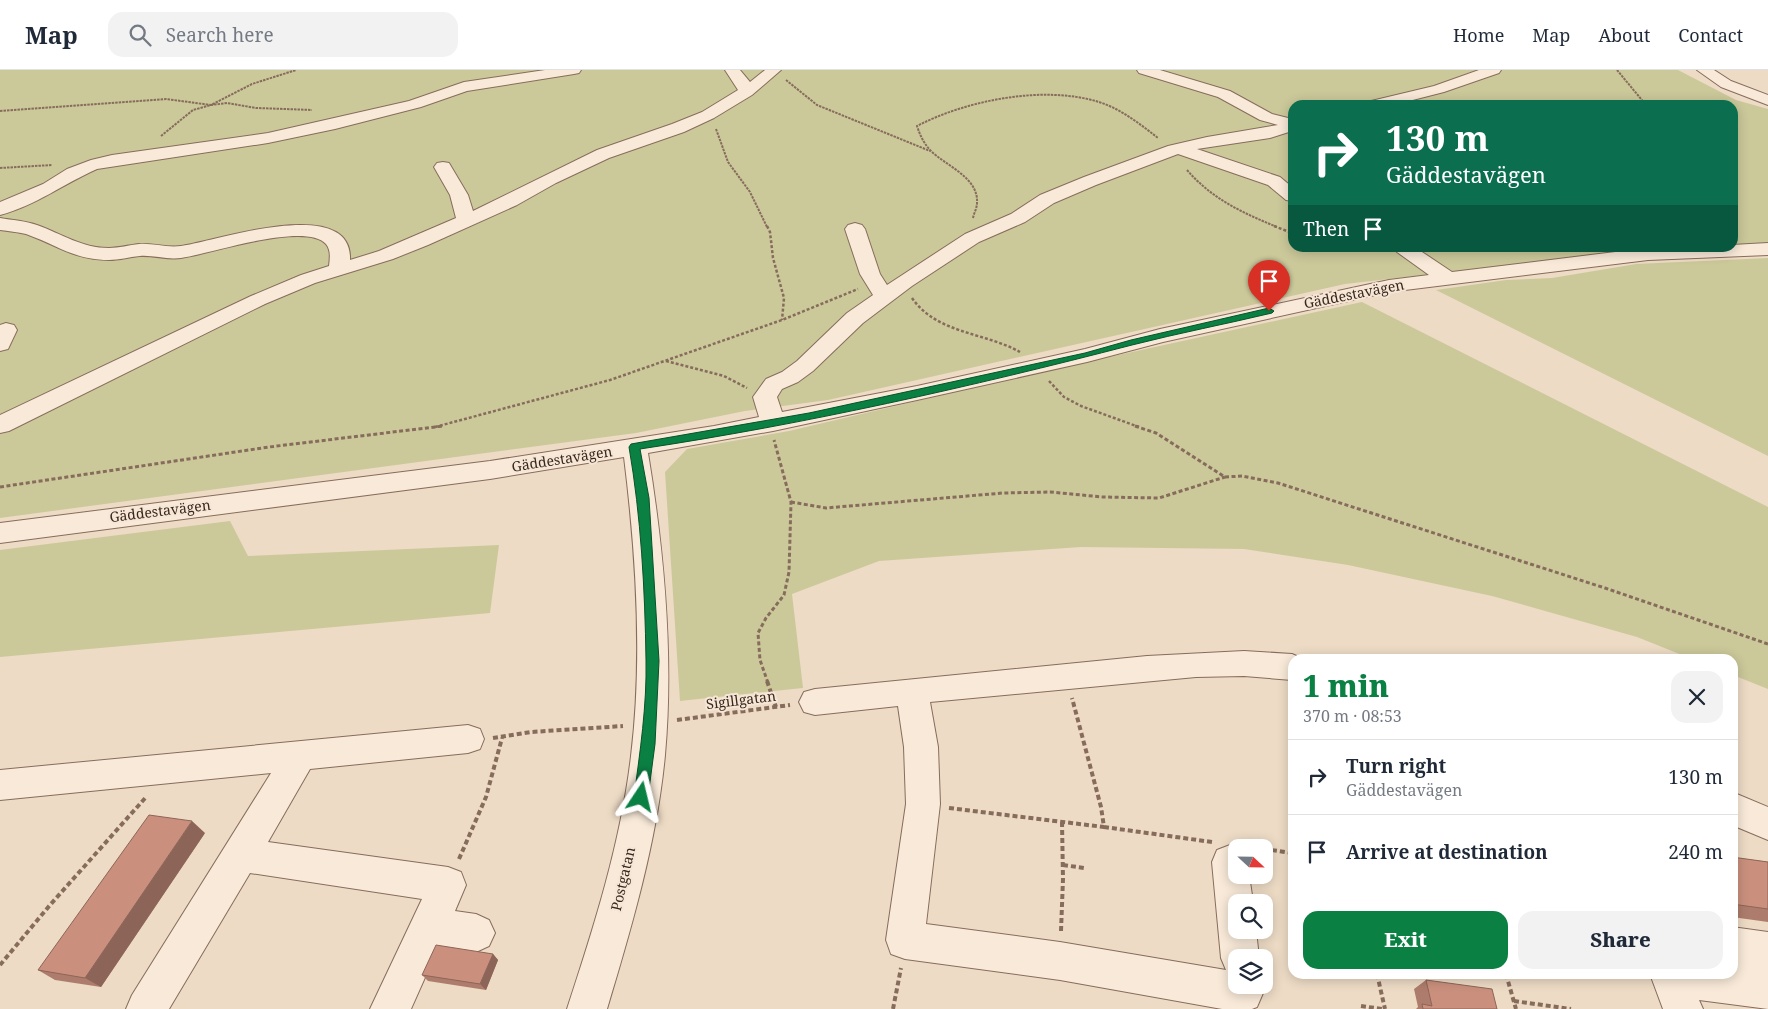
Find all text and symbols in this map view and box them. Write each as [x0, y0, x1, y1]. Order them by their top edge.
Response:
search box [108, 12, 458, 57]
text: Map [25, 18, 78, 51]
icon: search [126, 21, 154, 49]
text: Search here [166, 22, 274, 48]
text: Home [1453, 23, 1504, 47]
text: Map [1532, 23, 1570, 47]
text: About [1598, 23, 1650, 47]
text: Contact [1678, 23, 1743, 47]
text: 130 m [1386, 114, 1489, 161]
icon: right [1303, 120, 1368, 185]
text: Gäddestavägen [1386, 159, 1546, 189]
icon: arrive [1359, 215, 1387, 243]
text: Then [1303, 216, 1349, 242]
pin [1248, 260, 1290, 311]
icon: arrive [1255, 267, 1283, 295]
street label: Gäddestavägen [1302, 274, 1406, 313]
street label: Gäddestavägen [510, 441, 614, 476]
street label: Gäddestavägen [108, 495, 212, 526]
text: 1 min [1303, 665, 1389, 706]
button: close [1671, 671, 1723, 723]
street label: Sigillgatan [705, 686, 777, 713]
text: 370 m · 08:53 [1303, 705, 1402, 727]
text: Turn right [1346, 753, 1446, 779]
icon: right [1303, 763, 1331, 791]
text: 130 m [1668, 764, 1723, 790]
position arrow [614, 770, 666, 822]
text: Gäddestavägen [1346, 779, 1462, 801]
icon: arrive [1303, 838, 1331, 866]
north arrow [1228, 839, 1272, 884]
map controls [1228, 839, 1273, 994]
text: Arrive at destination [1346, 839, 1548, 865]
text: 240 m [1668, 839, 1723, 865]
street label: Postgatan [606, 845, 639, 913]
button: search [1228, 894, 1273, 939]
button: Exit [1303, 911, 1508, 969]
button: Share [1518, 911, 1723, 969]
button: layers [1228, 949, 1273, 994]

